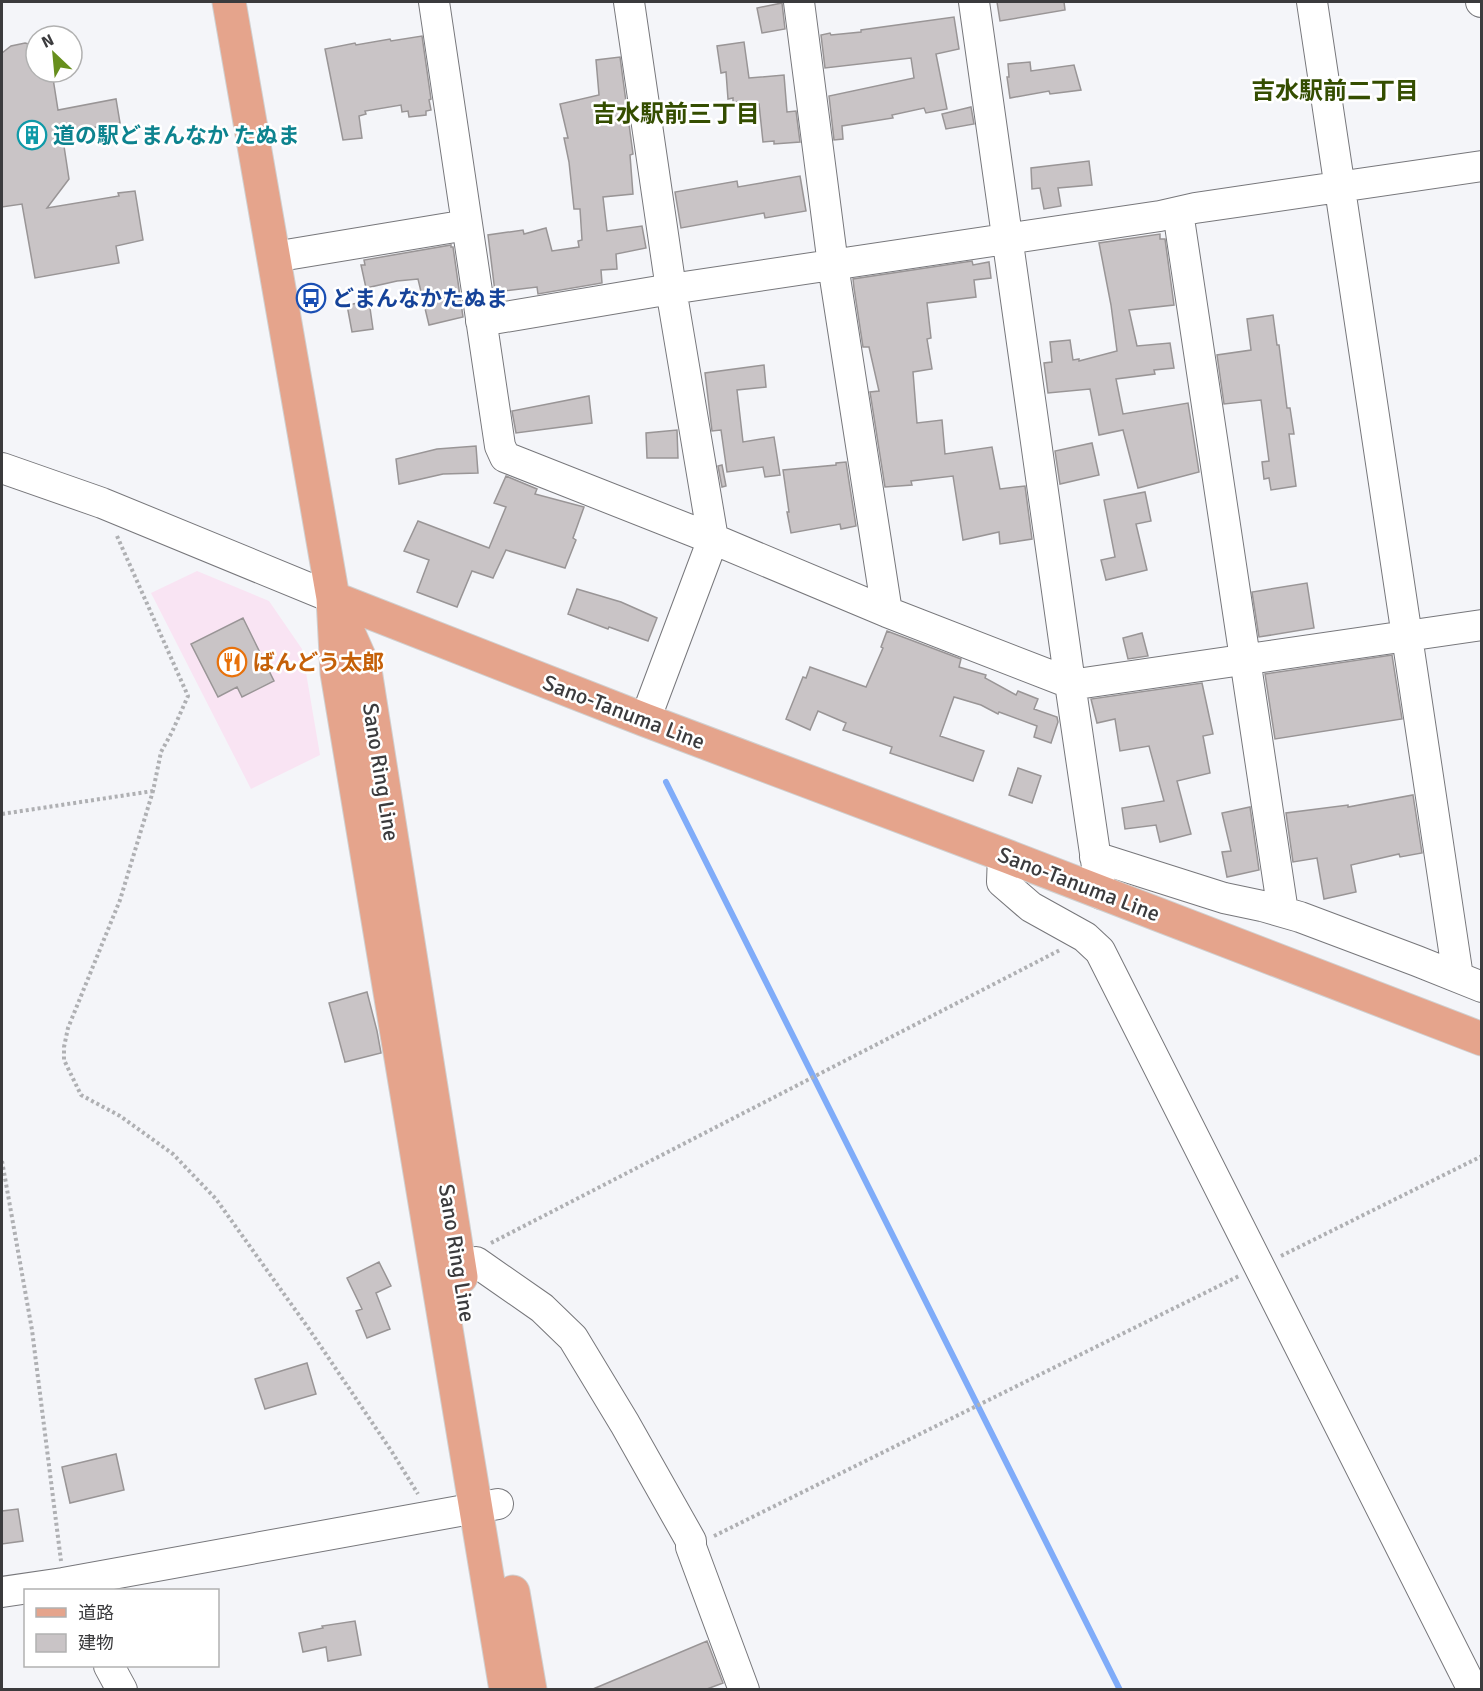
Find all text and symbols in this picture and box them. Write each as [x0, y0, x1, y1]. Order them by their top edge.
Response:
north arrow [24, 24, 84, 84]
text: N [38, 30, 57, 53]
district label: 吉水駅前二丁目 [1251, 76, 1419, 106]
district label: 吉水駅前三丁目 [592, 99, 760, 129]
building icon: 道の駅どまんなか たぬま [16, 119, 48, 151]
place label: 道の駅どまんなか たぬま [53, 122, 300, 149]
bus stop icon: どまんなかたぬま [295, 282, 327, 314]
place label: どまんなかたぬま [332, 285, 508, 312]
restaurant icon: ばんどう太郎 [216, 646, 248, 678]
place label: ばんどう太郎 [253, 649, 384, 676]
street label: Sano-Tanuma Line [539, 669, 709, 755]
street label: Sano Ring Line [357, 701, 405, 843]
street label: Sano-Tanuma Line [994, 841, 1164, 927]
street label: Sano Ring Line [433, 1182, 481, 1324]
legend [24, 1589, 219, 1667]
text: 道路 [78, 1602, 114, 1624]
text: 建物 [78, 1632, 114, 1654]

